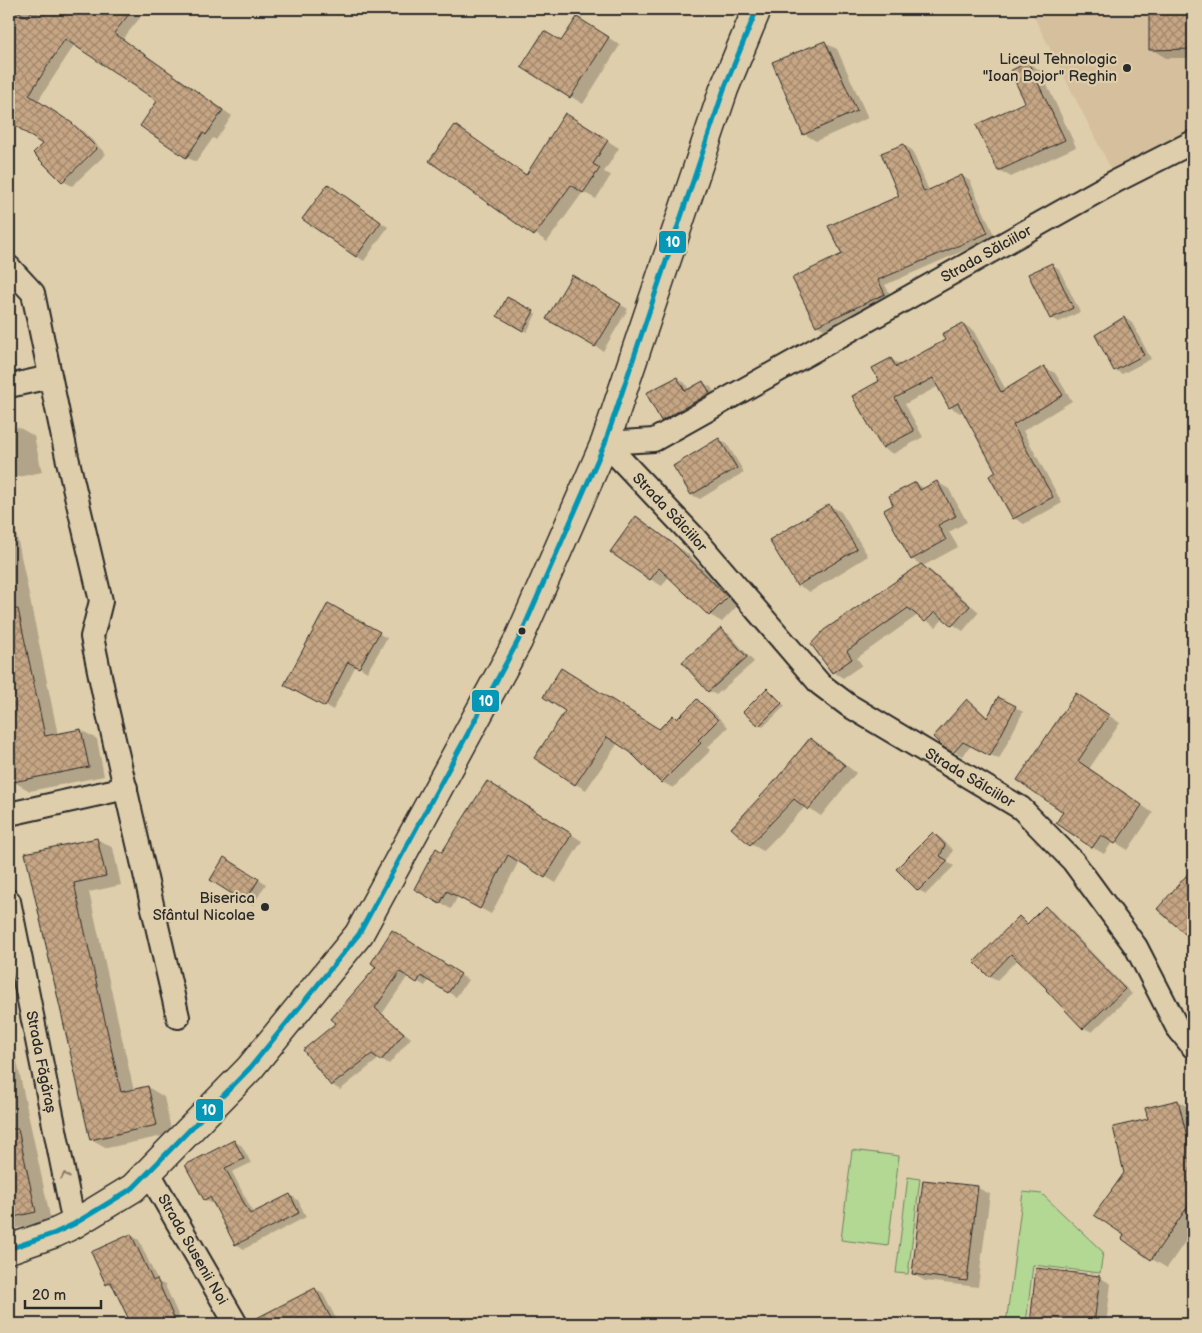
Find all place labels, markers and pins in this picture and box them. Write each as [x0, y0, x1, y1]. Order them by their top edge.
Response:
place label: Liceul Tehnologic "Ioan Bojor" Reghin [983, 50, 1117, 86]
marker: Liceul Tehnologic "Ioan Bojor" Reghin [1121, 62, 1133, 74]
unlabelled marker [517, 626, 527, 636]
place label: Biserica Sfântul Nicolae [153, 889, 255, 925]
marker: Biserica Sfântul Nicolae [259, 901, 271, 913]

